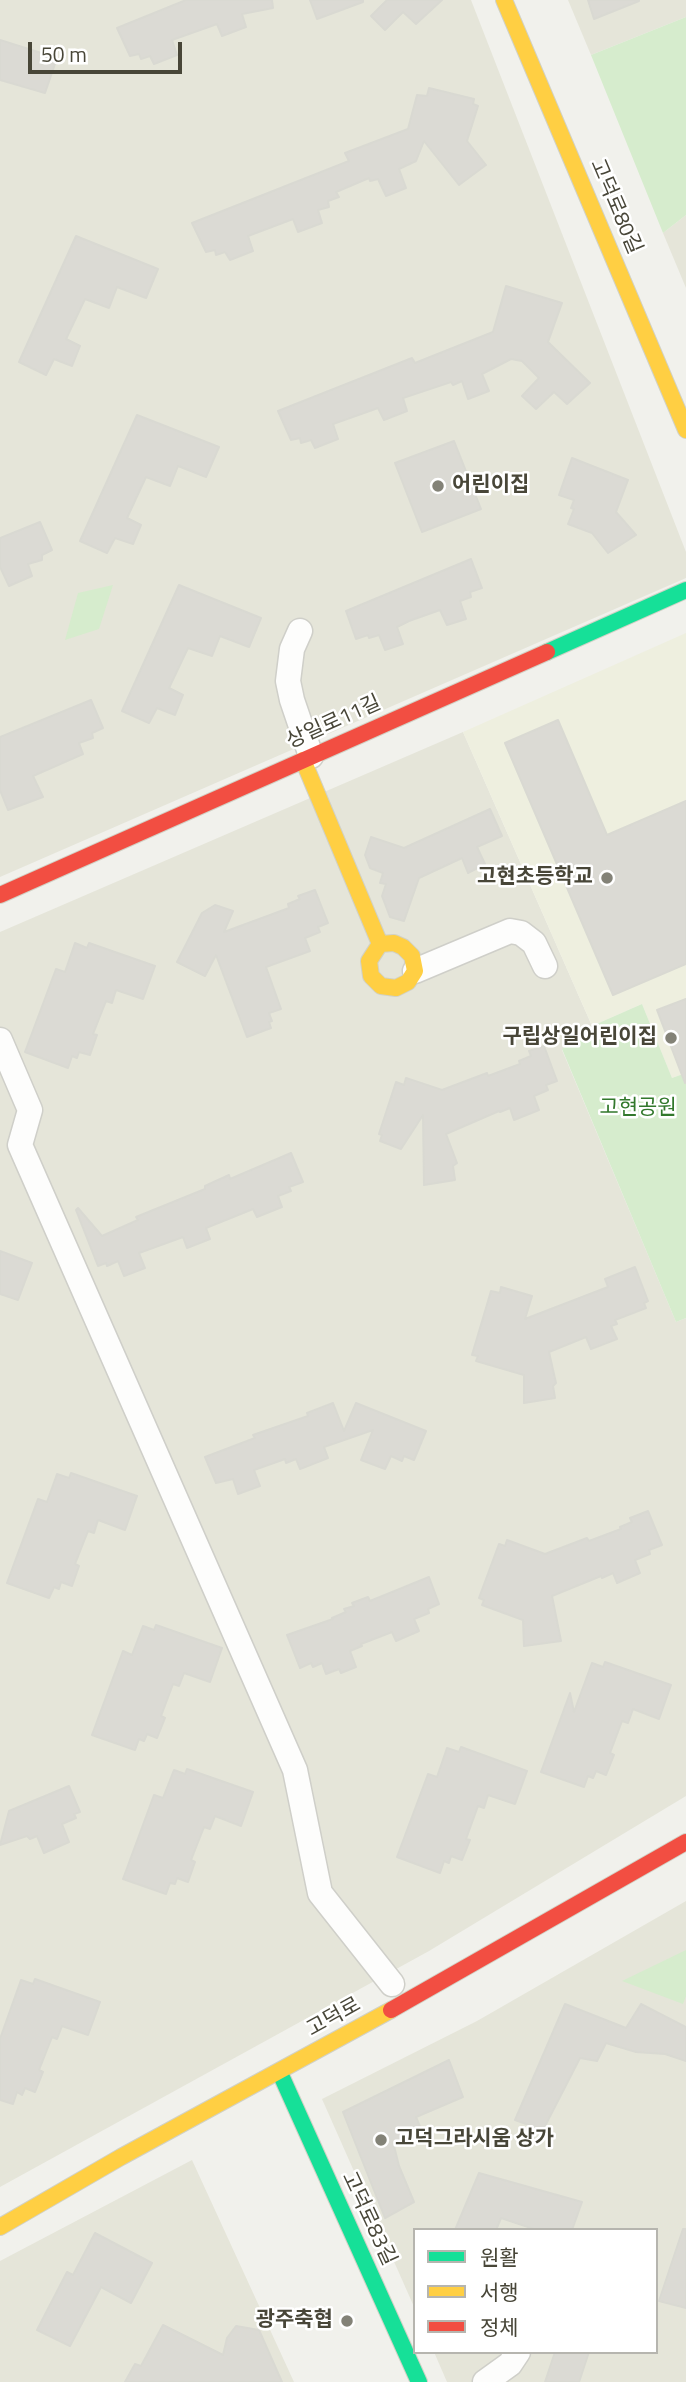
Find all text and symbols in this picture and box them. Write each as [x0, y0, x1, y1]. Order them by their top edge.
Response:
scale bar [32, 28, 186, 72]
text: 50 m [41, 38, 87, 70]
street label: 고덕로80길 [584, 156, 646, 258]
place label: 어린이집 [452, 473, 529, 499]
marker: 어린이집 [430, 478, 446, 494]
street label: 상일로11길 [283, 691, 385, 755]
place label: 고현초등학교 [477, 865, 593, 891]
marker: 고현초등학교 [599, 870, 615, 886]
place label: 구립상일어린이집 [502, 1025, 657, 1051]
marker: 구립상일어린이집 [663, 1030, 679, 1046]
park label: 고현공원 [599, 1096, 677, 1122]
street label: 고덕로 [303, 1993, 365, 2043]
place label: 고덕그라시움 상가 [395, 2127, 554, 2153]
marker: 고덕그라시움 상가 [373, 2132, 389, 2148]
street label: 고덕로83길 [335, 2168, 401, 2270]
legend [413, 2228, 658, 2354]
text: 원활 [480, 2241, 519, 2273]
text: 서행 [480, 2276, 519, 2308]
place label: 광주축협 [256, 2308, 333, 2334]
text: 정체 [480, 2311, 519, 2343]
marker: 광주축협 [339, 2313, 355, 2329]

